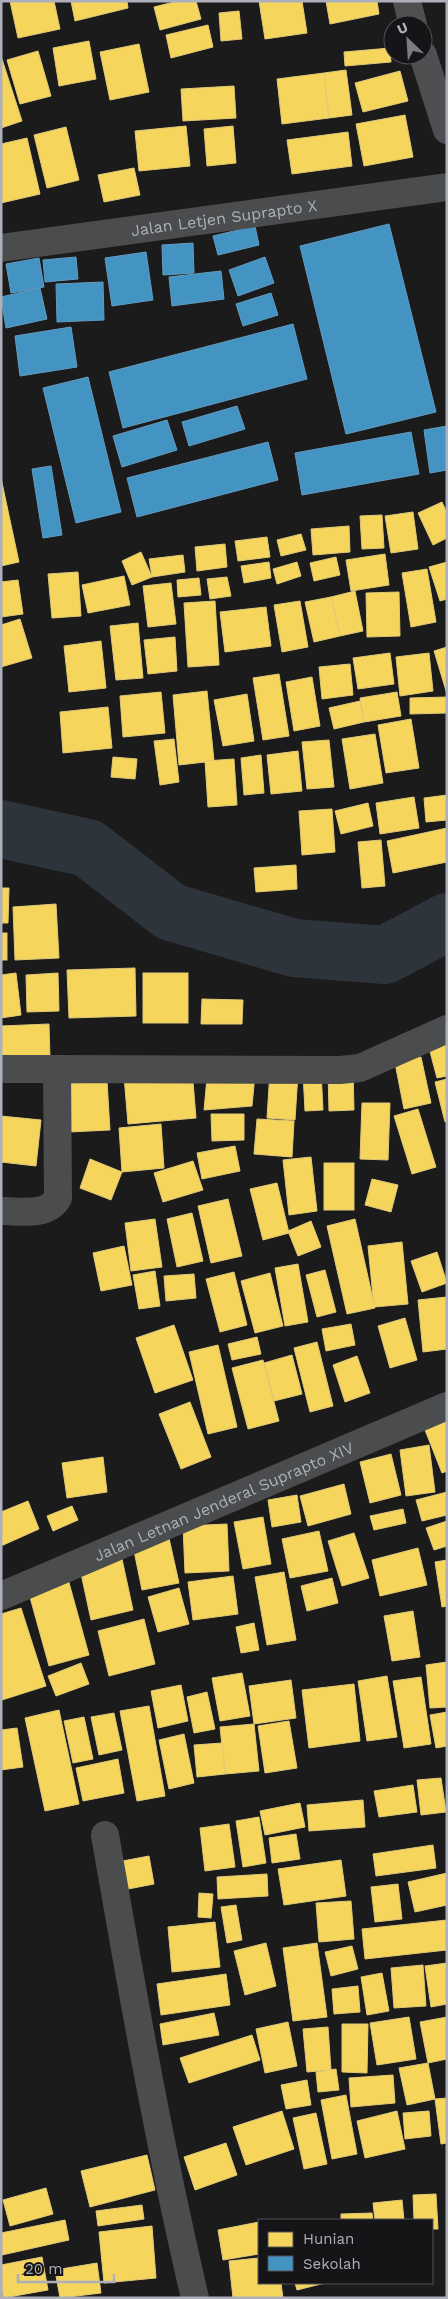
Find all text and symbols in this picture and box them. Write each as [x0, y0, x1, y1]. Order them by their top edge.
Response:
north arrow [383, 15, 433, 65]
text: U [395, 19, 410, 38]
street label: Jalan Letjen Suprapto X [130, 195, 319, 240]
street label: Jalan Letnan Jenderal Suprapto XIV [91, 1437, 356, 1565]
legend [258, 2219, 433, 2284]
text: Hunian [303, 2230, 354, 2248]
scale bar [18, 2252, 114, 2284]
text: Sekolah [303, 2255, 361, 2273]
text: 20 m [25, 2260, 63, 2278]

